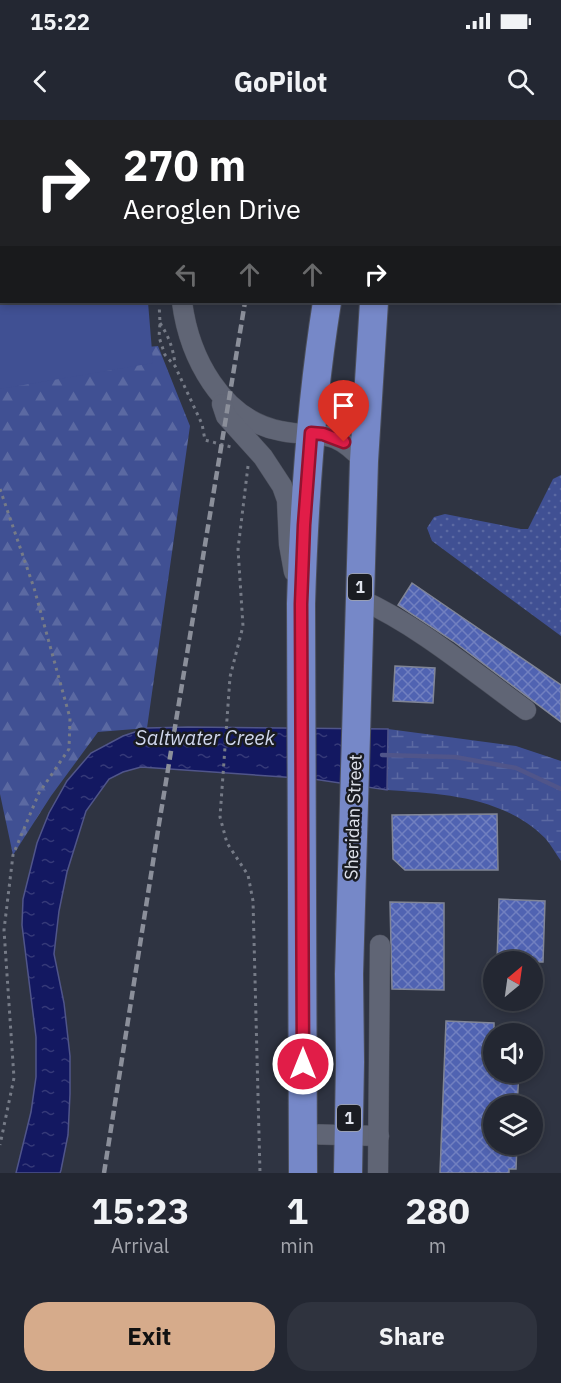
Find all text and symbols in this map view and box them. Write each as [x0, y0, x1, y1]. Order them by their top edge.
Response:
text: 15:22 [30, 7, 90, 36]
text: GoPilot [234, 64, 327, 99]
icon: back [24, 65, 57, 98]
icon: search [504, 65, 537, 98]
text: 270 m [123, 138, 246, 193]
icon: right [24, 144, 102, 222]
text: Aeroglen Drive [123, 191, 301, 226]
icon: left [170, 258, 203, 291]
icon: ahead [233, 258, 266, 291]
icon: ahead [296, 258, 329, 291]
icon: right [359, 258, 392, 291]
pin [318, 380, 369, 442]
icon: arrive [327, 389, 360, 422]
road number: 1 [348, 574, 372, 600]
water label: Saltwater Creek [135, 724, 275, 751]
street label: Sheridan Street [339, 754, 367, 880]
north arrow [483, 951, 543, 1011]
map controls [483, 951, 543, 1155]
button: sound [483, 1023, 543, 1083]
position arrow [271, 1032, 335, 1096]
button: layers [483, 1095, 543, 1155]
road number: 1 [337, 1105, 361, 1131]
text: 15:23 [91, 1187, 189, 1234]
text: 1 [286, 1187, 308, 1234]
text: 280 [405, 1187, 470, 1234]
text: Arrival [111, 1232, 169, 1259]
text: min [280, 1232, 314, 1259]
text: m [429, 1232, 446, 1259]
button: Exit [24, 1302, 275, 1371]
button: Share [287, 1302, 537, 1371]

